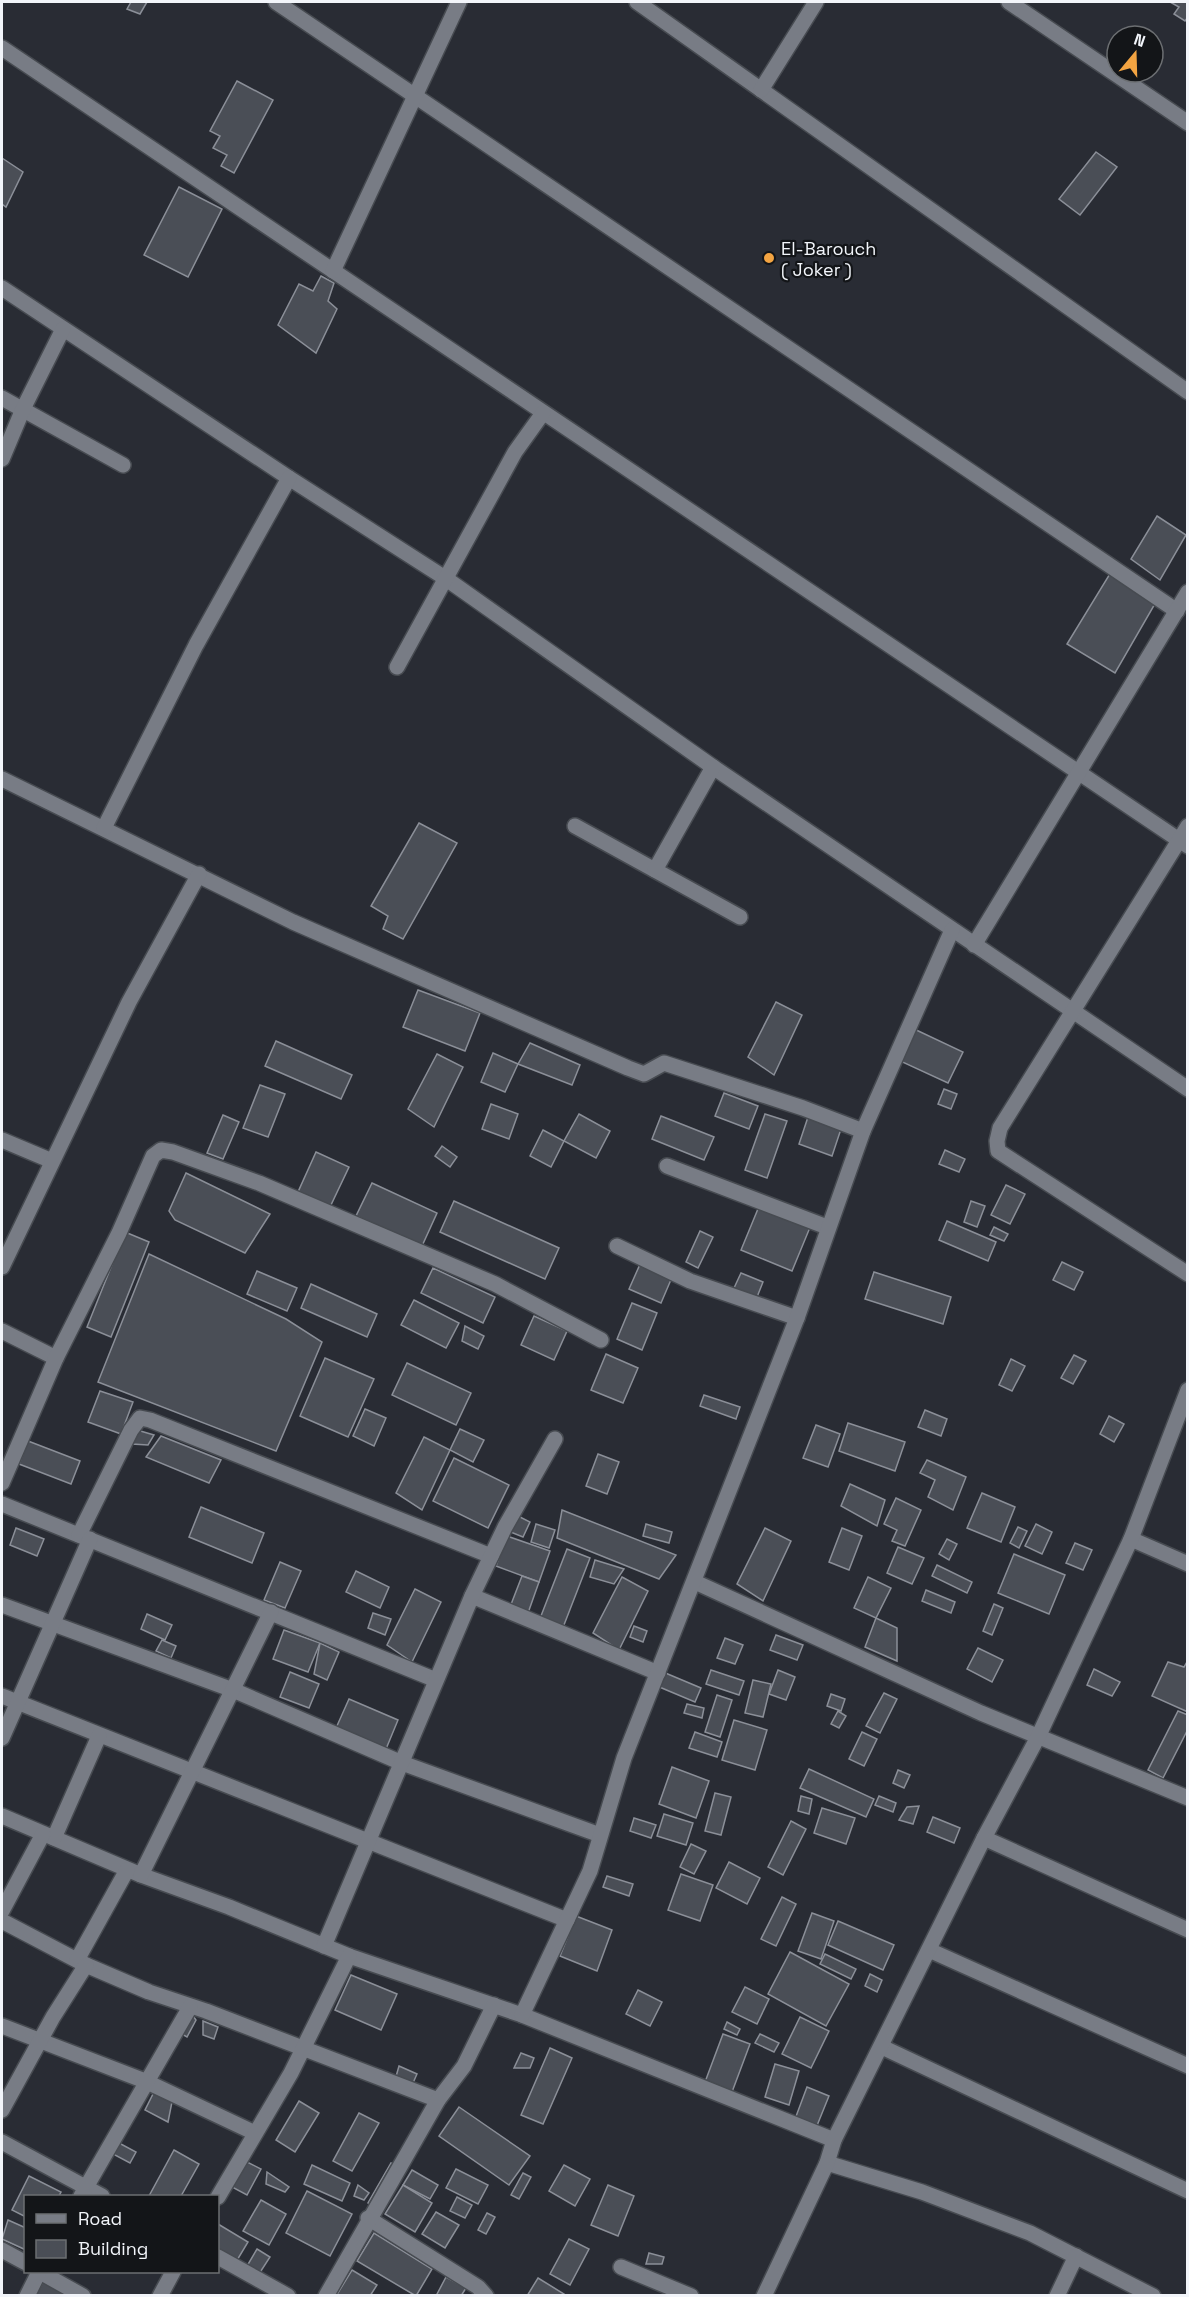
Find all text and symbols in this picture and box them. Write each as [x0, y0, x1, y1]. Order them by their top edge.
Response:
north arrow [1105, 24, 1165, 84]
text: N [1131, 29, 1148, 52]
place label: El-Barouch ( Joker ) [781, 237, 876, 281]
marker: El-Barouch ( Joker ) [762, 251, 776, 265]
legend [24, 2195, 219, 2273]
text: Road [78, 2207, 122, 2230]
text: Building [78, 2237, 148, 2260]

